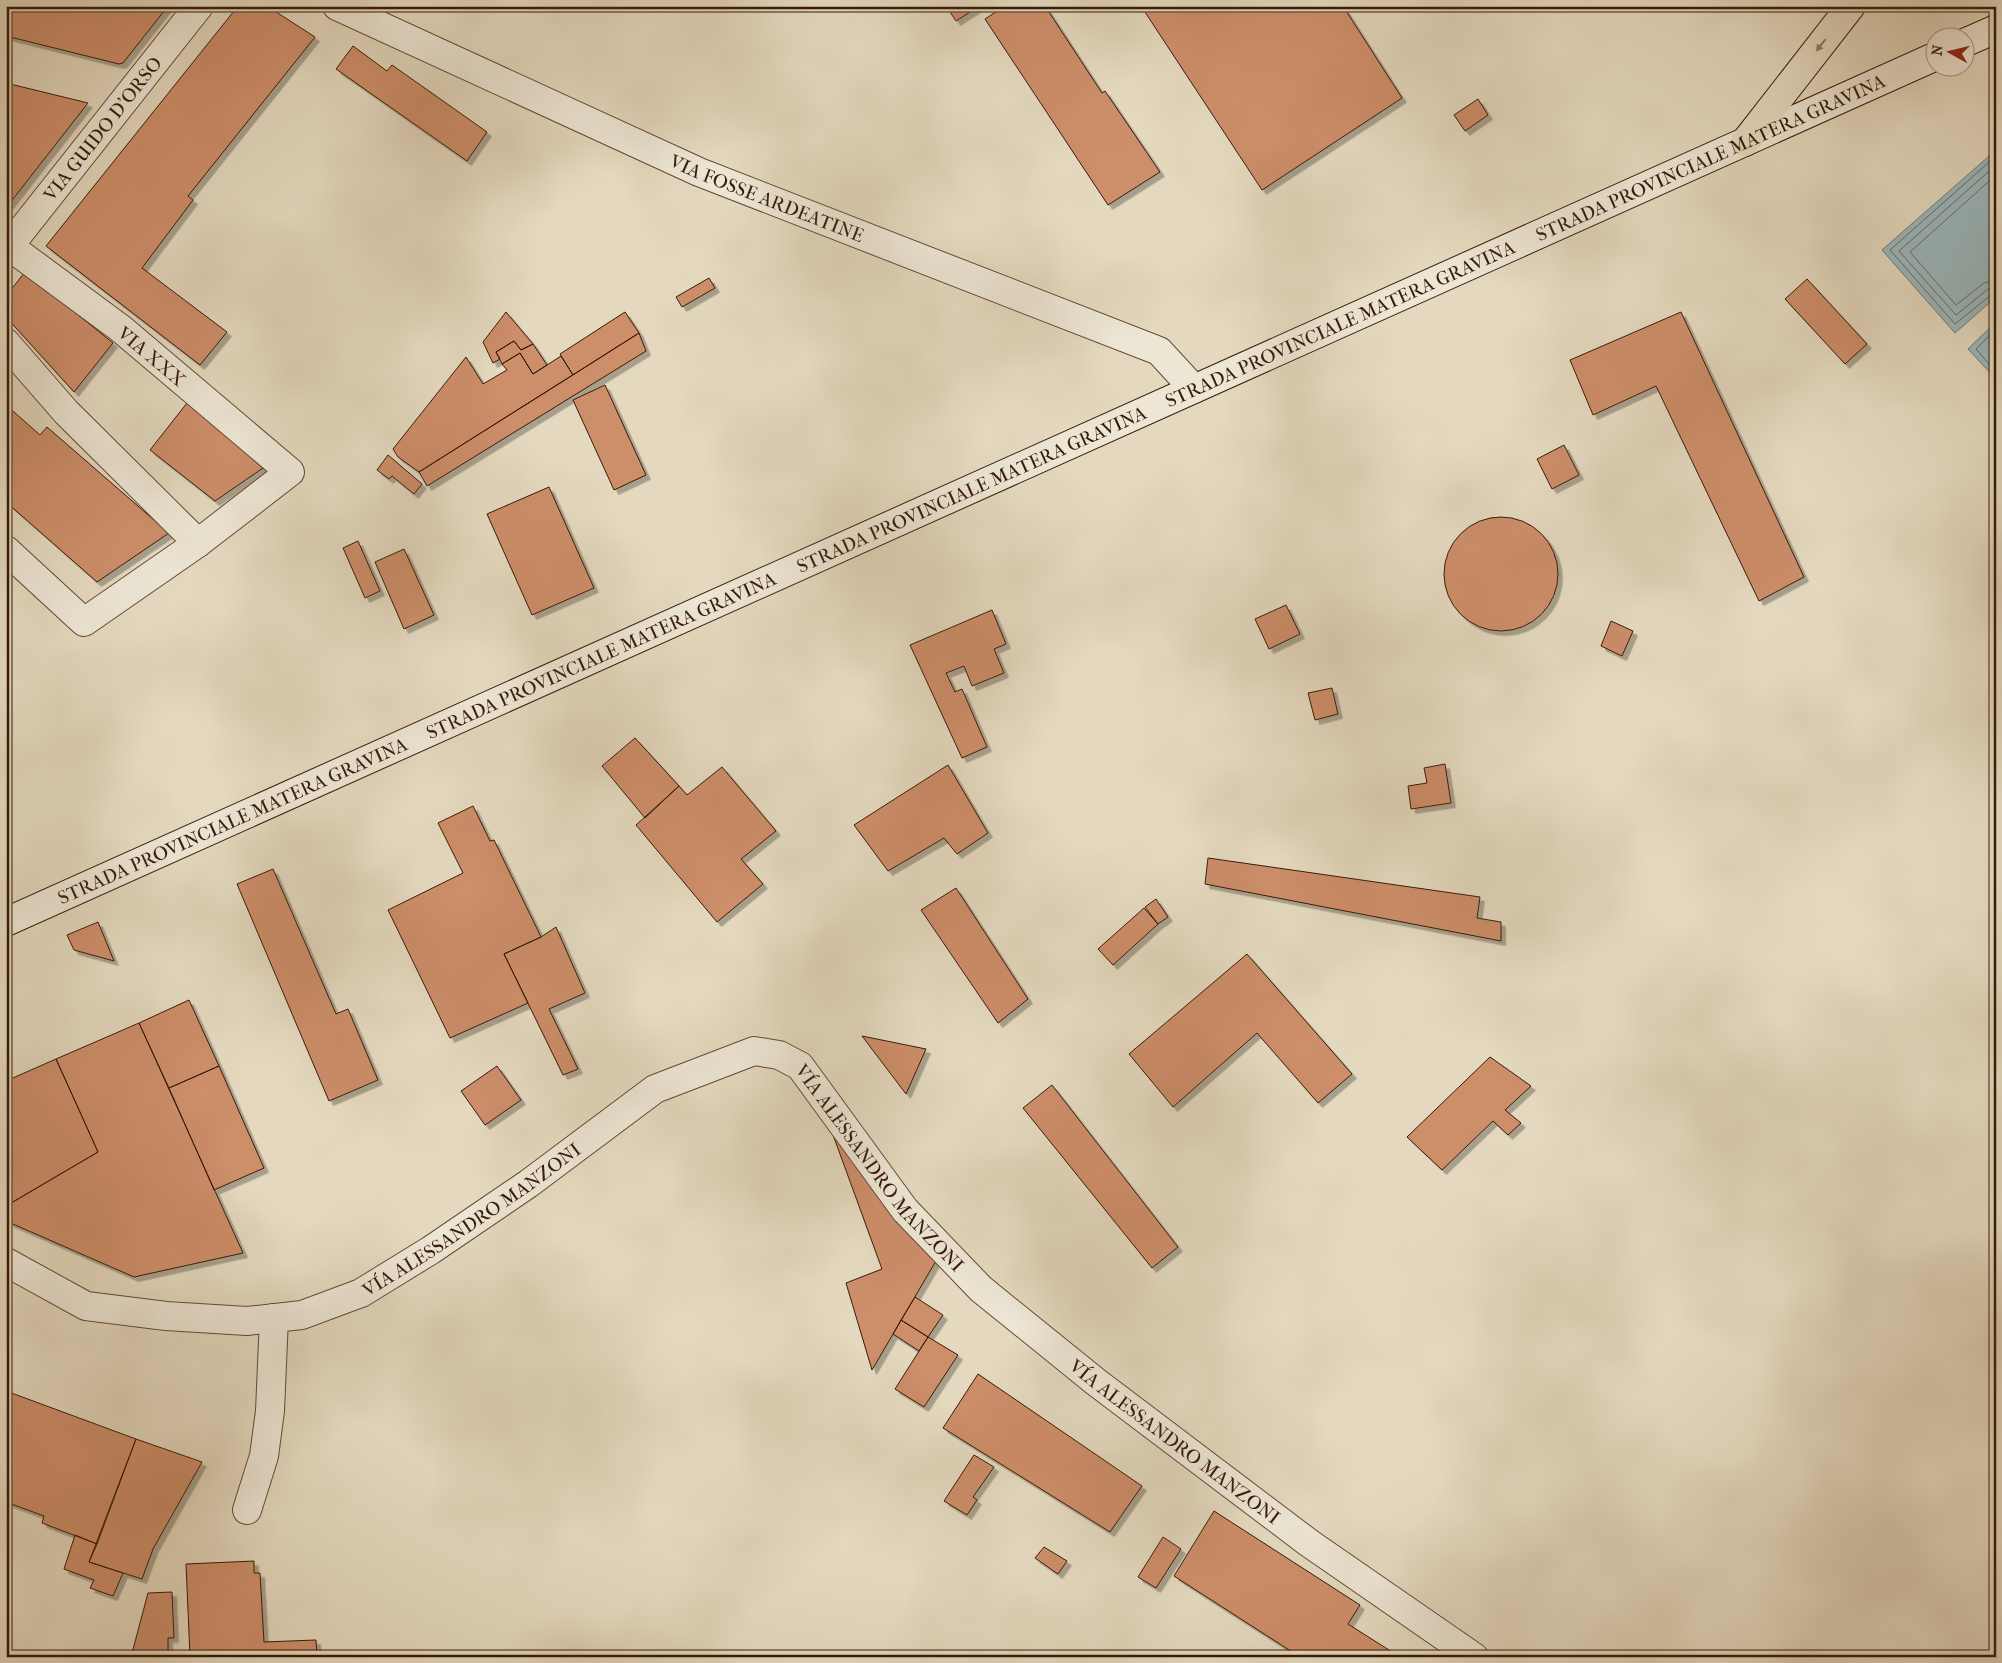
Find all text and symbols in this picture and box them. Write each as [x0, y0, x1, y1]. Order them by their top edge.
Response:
north arrow [1924, 28, 1974, 78]
one-way arrow [1816, 38, 1827, 51]
text: N [1928, 43, 1947, 57]
street label: VIA GUIDO D'ORSO [39, 53, 167, 206]
street label: STRADA PROVINCIALE MATERA GRAVINA [1533, 70, 1890, 246]
street label: VIA FOSSE ARDEATINE [665, 150, 867, 247]
street label: STRADA PROVINCIALE MATERA GRAVINA [1162, 236, 1519, 412]
street label: VIA XXX [112, 322, 190, 391]
street label: STRADA PROVINCIALE MATERA GRAVINA [794, 402, 1150, 578]
street label: STRADA PROVINCIALE MATERA GRAVINA [423, 568, 780, 744]
street label: STRADA PROVINCIALE MATERA GRAVINA [55, 733, 411, 909]
street label: VÍA ALESSANDRO MANZONI [790, 1060, 968, 1276]
street label: VÍA ALESSANDRO MANZONI [358, 1139, 585, 1302]
street label: VÍA ALESSANDRO MANZONI [1064, 1354, 1284, 1529]

